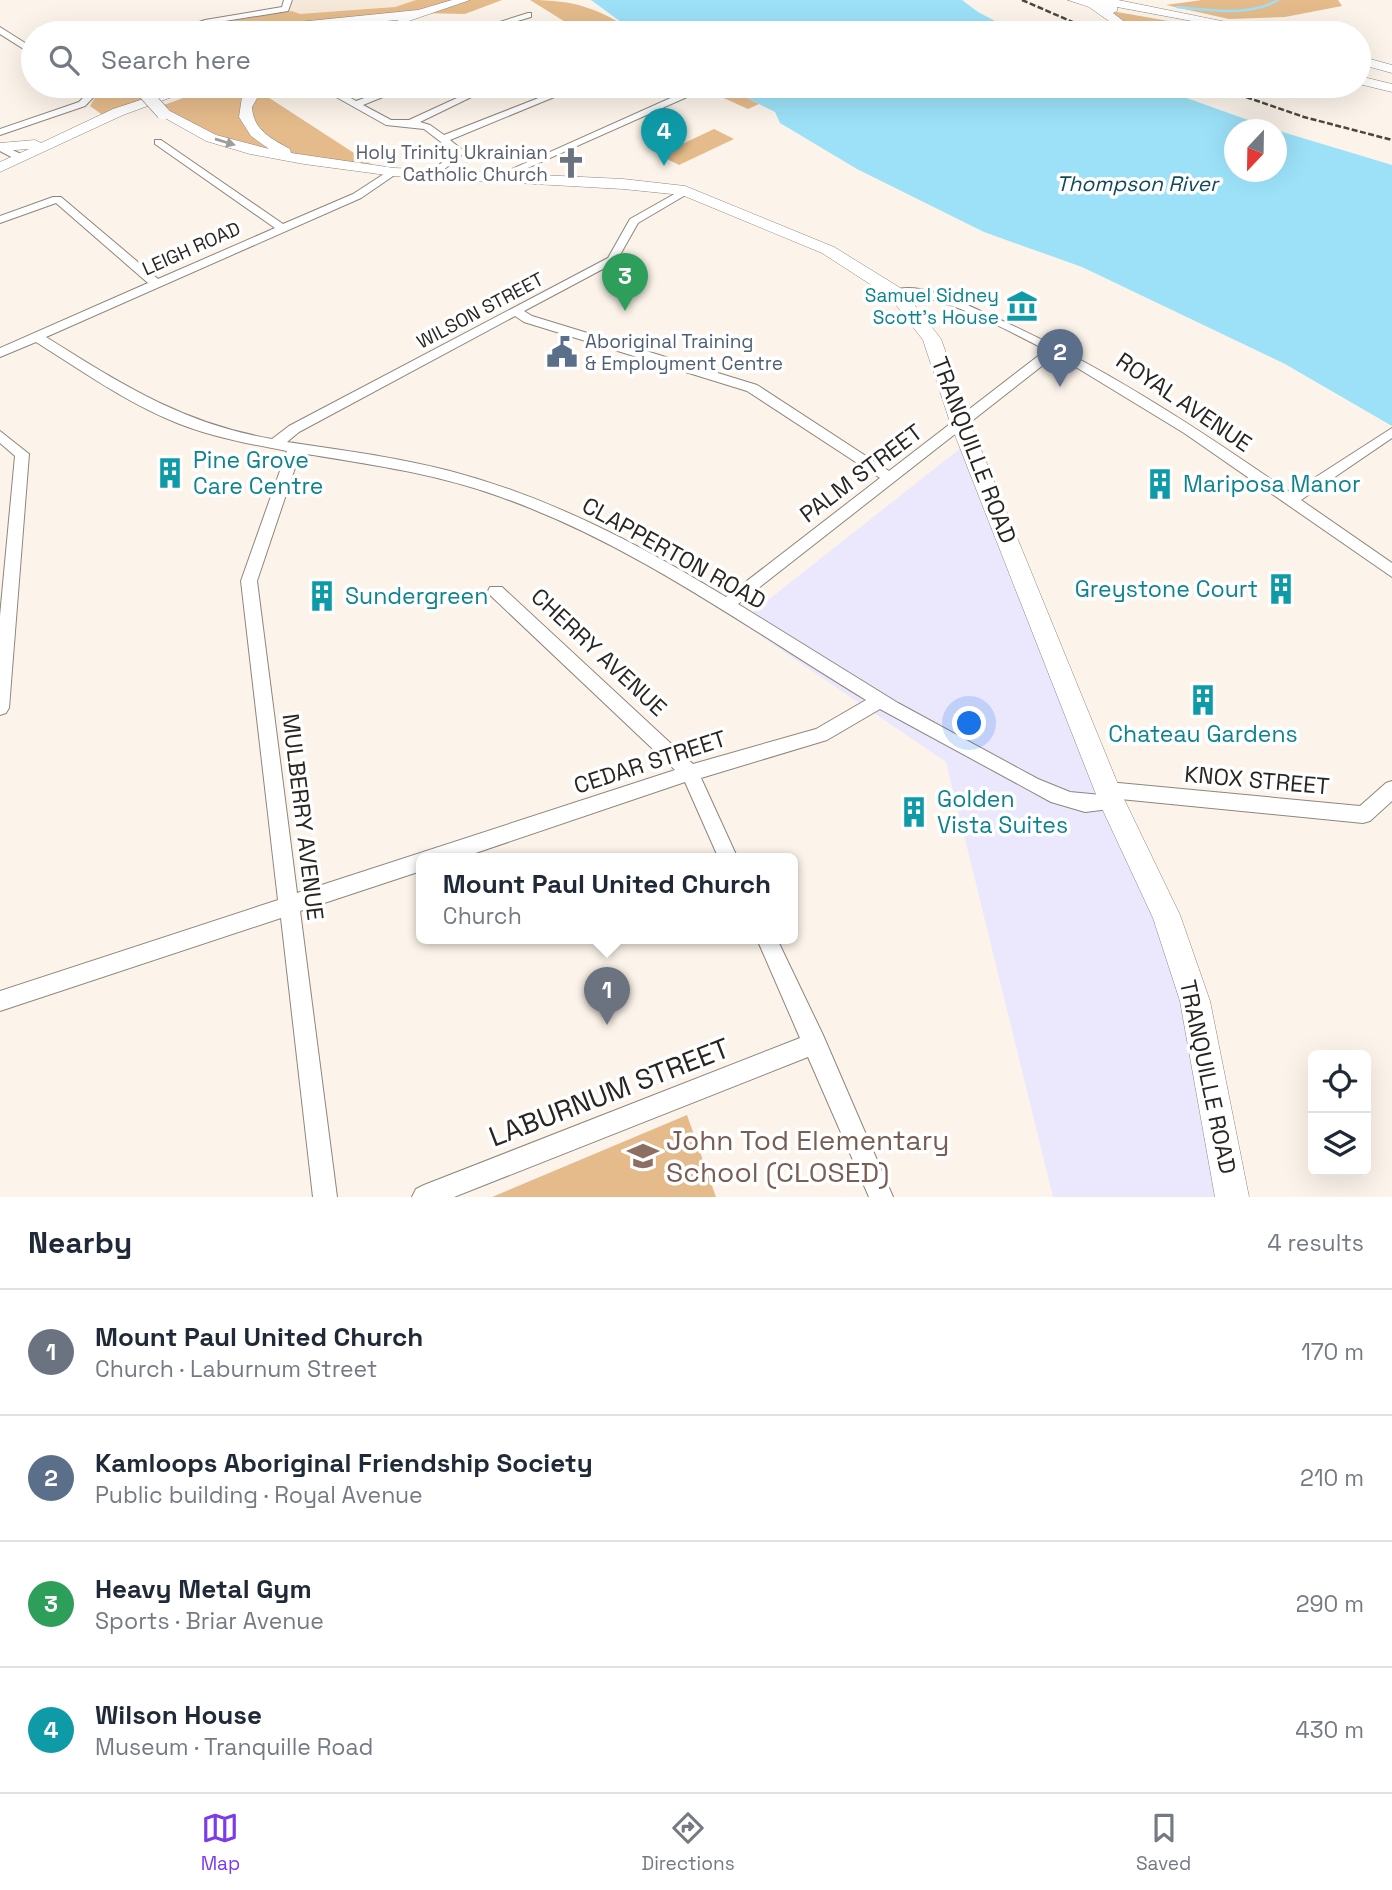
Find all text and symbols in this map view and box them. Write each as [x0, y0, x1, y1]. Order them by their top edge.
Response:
search box [21, 21, 1371, 98]
icon: search [45, 41, 83, 79]
text: Search here [101, 43, 251, 77]
pin: 4 [641, 108, 687, 166]
north arrow [1224, 119, 1287, 182]
one-way arrow [214, 137, 235, 148]
place label: Holy Trinity Ukrainian Catholic Church [356, 140, 548, 187]
church icon: Holy Trinity Ukrainian Catholic Church [554, 146, 588, 180]
water label: Thompson River [1056, 170, 1220, 197]
street label: LEIGH ROAD [138, 216, 244, 281]
pin: 3 [602, 253, 648, 311]
street label: WILSON STREET [412, 266, 548, 354]
place label: Samuel Sidney Scott's House [865, 283, 999, 330]
museum icon: Samuel Sidney Scott's House [1005, 289, 1039, 323]
place label: Aboriginal Training & Employment Centre [585, 329, 783, 376]
pin: 2 [1037, 329, 1083, 387]
public building icon: Aboriginal Training & Employment Centre [545, 335, 579, 369]
street label: ROYAL AVENUE [1110, 345, 1258, 459]
street label: TRANQUILLE ROAD [925, 352, 1023, 548]
street label: PALM STREET [794, 417, 928, 529]
place label: Pine Grove Care Centre [193, 445, 323, 501]
building icon: Pine Grove Care Centre [153, 456, 187, 490]
building icon: Mariposa Manor [1143, 467, 1177, 501]
place label: Mariposa Manor [1183, 469, 1361, 499]
street label: CLAPPERTON ROAD [577, 490, 771, 616]
building icon: Greystone Court [1264, 572, 1298, 606]
place label: Greystone Court [1075, 574, 1258, 604]
building icon: Sundergreen [305, 579, 339, 613]
place label: Sundergreen [345, 581, 488, 611]
street label: CHERRY AVENUE [525, 581, 673, 723]
building icon: Chateau Gardens [1186, 683, 1220, 717]
your location [952, 706, 986, 740]
street label: MULBERRY AVENUE [275, 712, 331, 922]
place label: Chateau Gardens [1108, 719, 1298, 749]
street label: CEDAR STREET [570, 723, 730, 801]
street label: KNOX STREET [1183, 759, 1331, 801]
place label: Golden Vista Suites [937, 784, 1068, 840]
building icon: Golden Vista Suites [897, 795, 931, 829]
popup [416, 853, 798, 944]
text: Mount Paul United Church [443, 867, 771, 901]
text: Church [443, 901, 522, 931]
pin: 1 [584, 967, 630, 1025]
street label: TRANQUILLE ROAD [1173, 977, 1243, 1177]
street label: LABURNUM STREET [484, 1030, 734, 1154]
map controls [1308, 1050, 1371, 1176]
button: locate [1308, 1050, 1371, 1113]
button: layers [1308, 1113, 1371, 1176]
place label: John Tod Elementary School (CLOSED) [666, 1122, 949, 1190]
school or university icon: John Tod Elementary School (CLOSED) [626, 1139, 660, 1173]
text: Nearby [28, 1223, 132, 1262]
text: 4 results [1267, 1228, 1364, 1258]
text: Mount Paul United Church [95, 1320, 423, 1354]
text: 1 [46, 1337, 56, 1367]
text: 170 m [1301, 1337, 1364, 1367]
text: Church · Laburnum Street [95, 1354, 377, 1384]
text: Kamloops Aboriginal Friendship Society [95, 1446, 593, 1480]
text: 2 [44, 1463, 58, 1493]
text: 210 m [1300, 1463, 1364, 1493]
text: Public building · Royal Avenue [95, 1480, 423, 1510]
text: Heavy Metal Gym [95, 1572, 312, 1606]
text: 3 [44, 1589, 58, 1619]
text: 290 m [1296, 1589, 1364, 1619]
text: Sports · Briar Avenue [95, 1606, 324, 1636]
text: Wilson House [95, 1698, 262, 1732]
text: 4 [44, 1715, 58, 1745]
text: 430 m [1295, 1715, 1364, 1745]
text: Museum · Tranquille Road [95, 1732, 373, 1762]
tab: Map [201, 1809, 240, 1876]
tab: Directions [642, 1809, 735, 1876]
tab: Saved [1136, 1809, 1191, 1876]

